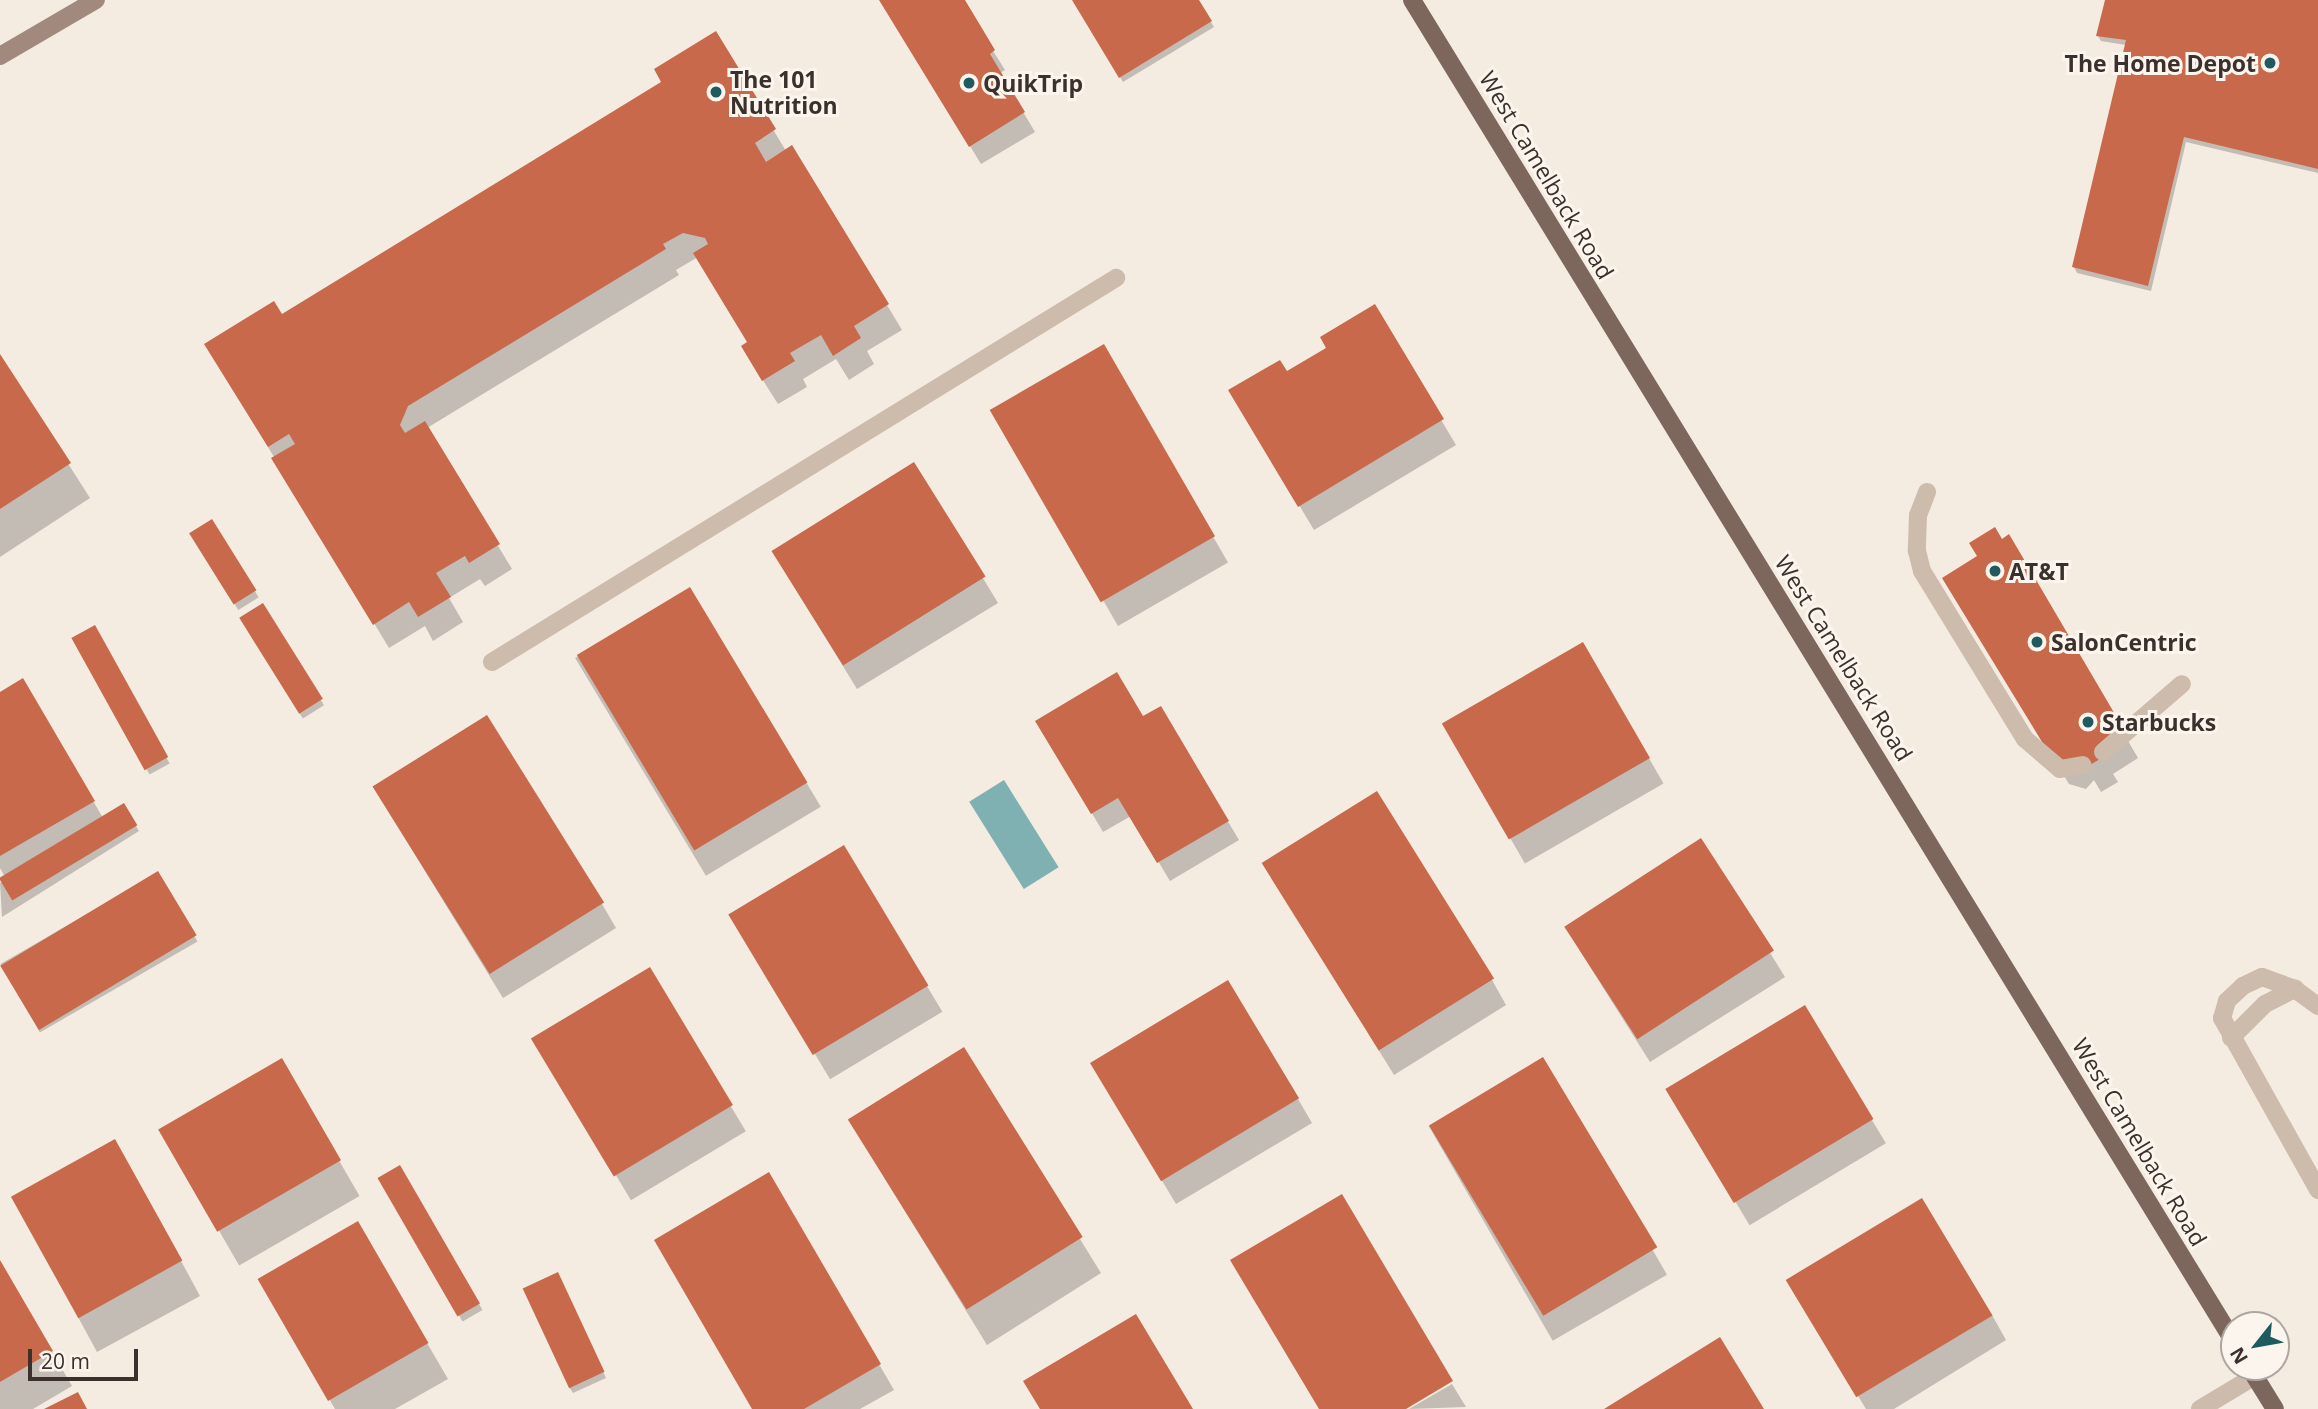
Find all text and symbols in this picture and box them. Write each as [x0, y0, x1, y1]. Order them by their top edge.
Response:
place label: The Home Depot [2065, 49, 2256, 77]
marker: The Home Depot [2262, 55, 2278, 71]
place label: The 101 Nutrition [730, 65, 838, 119]
street label: West Camelback Road [1474, 66, 1620, 284]
place label: QuikTrip [983, 69, 1083, 97]
marker: QuikTrip [961, 75, 977, 91]
marker: The 101 Nutrition [708, 84, 724, 100]
street label: West Camelback Road [1769, 550, 1919, 766]
place label: AT&T [2009, 557, 2069, 585]
marker: AT&T [1987, 563, 2003, 579]
place label: SalonCentric [2051, 628, 2197, 656]
marker: SalonCentric [2029, 634, 2045, 650]
place label: Starbucks [2102, 708, 2216, 736]
marker: Starbucks [2080, 714, 2096, 730]
street label: West Camelback Road [2067, 1033, 2213, 1251]
north arrow [2220, 1311, 2290, 1381]
scale bar [32, 1336, 142, 1380]
text: N [2224, 1342, 2254, 1369]
text: 20 m [41, 1347, 90, 1375]

